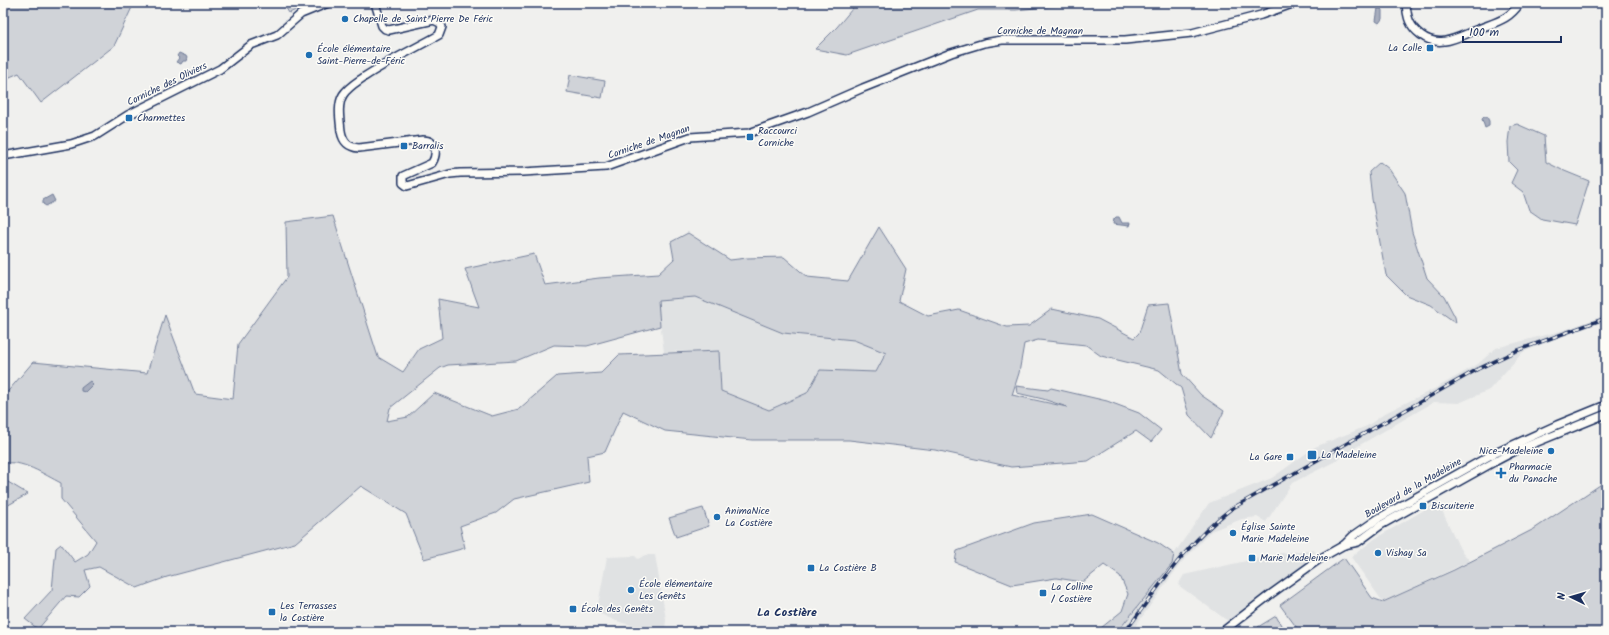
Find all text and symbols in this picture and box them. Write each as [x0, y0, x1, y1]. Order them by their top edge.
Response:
place label: Chapelle de Saint Pierre De Féric [353, 11, 494, 27]
marker: Chapelle de Saint Pierre De Féric [340, 14, 350, 24]
scale bar [1463, 18, 1561, 44]
street label: Corniche de Magnan [997, 23, 1083, 39]
text: 100 m [1469, 23, 1500, 42]
place label: La Colle [1388, 40, 1422, 56]
place label: École élémentaire Saint-Pierre-de-Féric [317, 41, 406, 69]
marker: La Colle [1425, 43, 1435, 53]
marker: École élémentaire Saint-Pierre-de-Féric [304, 50, 314, 60]
street label: Corniche des Oliviers [124, 57, 210, 110]
place label: Charmettes [137, 110, 186, 126]
marker: Charmettes [124, 113, 134, 123]
street label: Corniche de Magnan [606, 120, 692, 164]
place label: Raccourci Corniche [758, 123, 798, 151]
marker: Raccourci Corniche [745, 132, 755, 142]
place label: Barralis [412, 138, 444, 154]
marker: Barralis [399, 141, 409, 151]
place label: Nice-Madeleine [1479, 443, 1543, 459]
marker: Nice-Madeleine [1546, 446, 1556, 456]
place label: La Madeleine [1321, 447, 1377, 463]
place label: La Gare [1249, 449, 1282, 465]
marker: La Madeleine [1306, 449, 1318, 461]
marker: La Gare [1285, 452, 1295, 462]
street label: Boulevard de la Madeleine [1361, 453, 1465, 522]
place label: Pharmacie du Panache [1509, 459, 1558, 487]
marker: Pharmacie du Panache [1496, 468, 1506, 478]
place label: Biscuiterie [1431, 498, 1475, 514]
marker: Biscuiterie [1418, 501, 1428, 511]
place label: AnimaNice La Costière [725, 503, 773, 531]
marker: AnimaNice La Costière [712, 512, 722, 522]
place label: Église Sainte Marie Madeleine [1241, 519, 1310, 547]
marker: Église Sainte Marie Madeleine [1228, 528, 1238, 538]
place label: Vishay Sa [1386, 545, 1427, 561]
marker: Vishay Sa [1373, 548, 1383, 558]
place label: Marie Madeleine [1260, 550, 1329, 566]
marker: Marie Madeleine [1247, 553, 1257, 563]
place label: La Costière B [819, 560, 877, 576]
marker: La Costière B [806, 563, 816, 573]
place label: École élémentaire Les Genêts [639, 576, 713, 604]
north arrow [1551, 577, 1591, 617]
place label: La Colline / Costière [1051, 579, 1093, 607]
marker: École élémentaire Les Genêts [626, 585, 636, 595]
marker: La Colline / Costière [1038, 588, 1048, 598]
text: N [1553, 592, 1571, 600]
place label: Les Terrasses la Costière [280, 598, 337, 626]
place label: École des Genêts [581, 601, 654, 617]
district label: La Costière [757, 603, 817, 622]
marker: École des Genêts [568, 604, 578, 614]
marker: Les Terrasses la Costière [267, 607, 277, 617]

